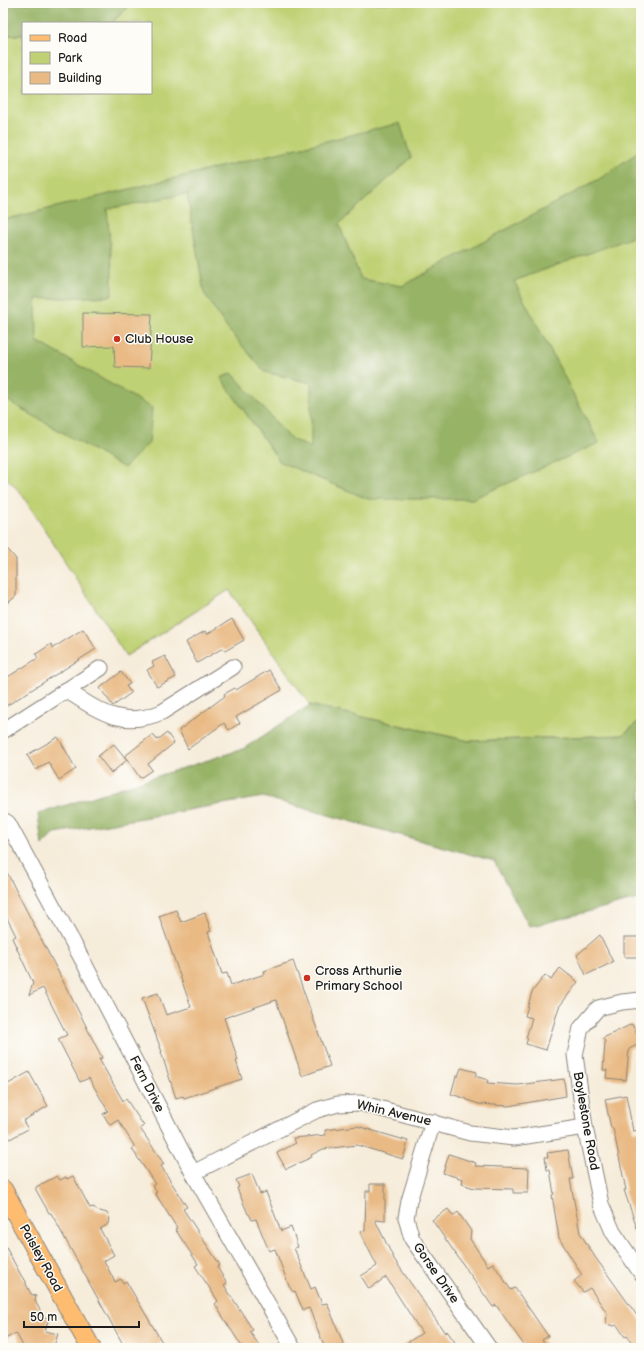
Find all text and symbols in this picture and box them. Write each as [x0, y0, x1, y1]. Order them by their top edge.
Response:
legend [22, 22, 152, 94]
text: Road [58, 31, 87, 46]
text: Park [58, 51, 82, 66]
text: Building [58, 71, 102, 86]
place label: Club House [125, 331, 194, 347]
marker: Club House [112, 334, 122, 344]
place label: Cross Arthurlie Primary School [315, 963, 402, 994]
marker: Cross Arthurlie Primary School [302, 973, 312, 983]
street label: Fern Drive [126, 1053, 168, 1115]
street label: Boylestone Road [569, 1070, 603, 1172]
street label: Whin Avenue [355, 1097, 433, 1129]
street label: Paisley Road [16, 1221, 66, 1295]
street label: Gorse Drive [409, 1240, 463, 1307]
scale bar [24, 1303, 139, 1329]
text: 50 m [30, 1310, 57, 1325]

